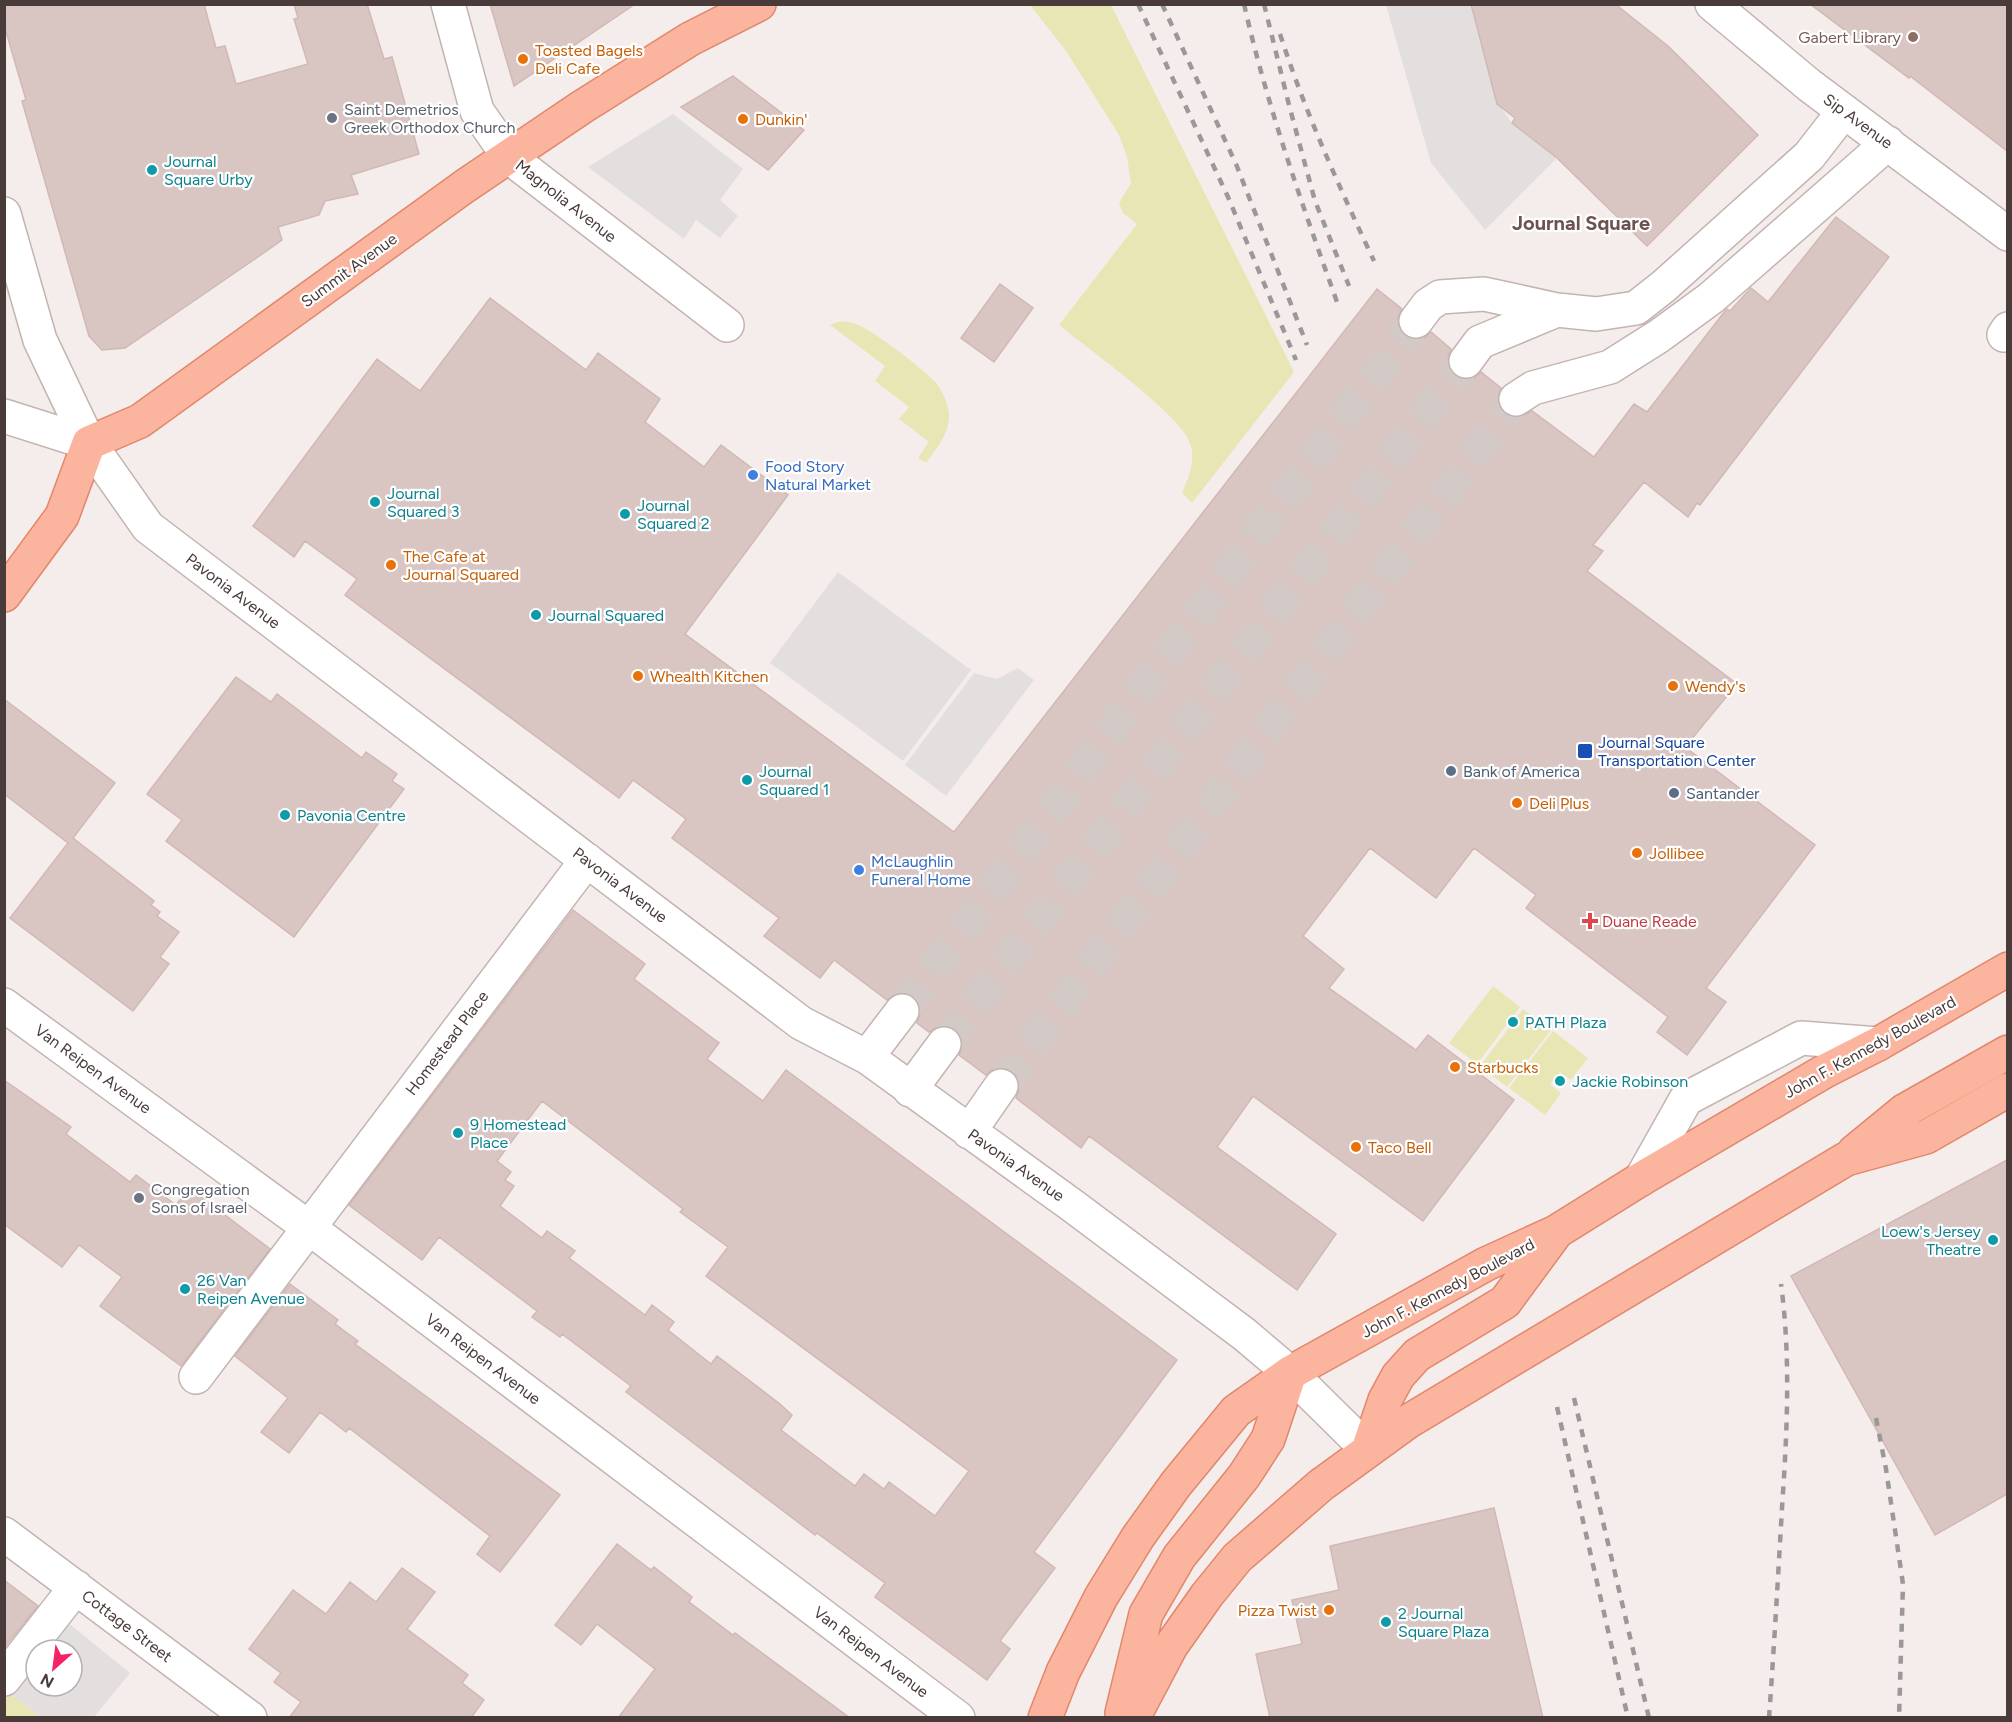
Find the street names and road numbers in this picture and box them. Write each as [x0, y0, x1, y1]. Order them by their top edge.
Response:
street label: Sip Avenue [1820, 89, 1897, 153]
street label: Magnolia Avenue [512, 156, 620, 246]
street label: Summit Avenue [297, 229, 401, 311]
street label: Pavonia Avenue [182, 549, 284, 633]
street label: Pavonia Avenue [569, 843, 671, 927]
street label: Homestead Place [402, 987, 493, 1099]
street label: John F. Kennedy Boulevard [1781, 992, 1959, 1102]
street label: Van Reipen Avenue [31, 1020, 155, 1118]
street label: Pavonia Avenue [964, 1125, 1068, 1205]
street label: John F. Kennedy Boulevard [1358, 1234, 1538, 1342]
street label: Van Reipen Avenue [422, 1310, 544, 1409]
street label: Cottage Street [78, 1586, 176, 1666]
street label: Van Reipen Avenue [810, 1603, 932, 1702]

